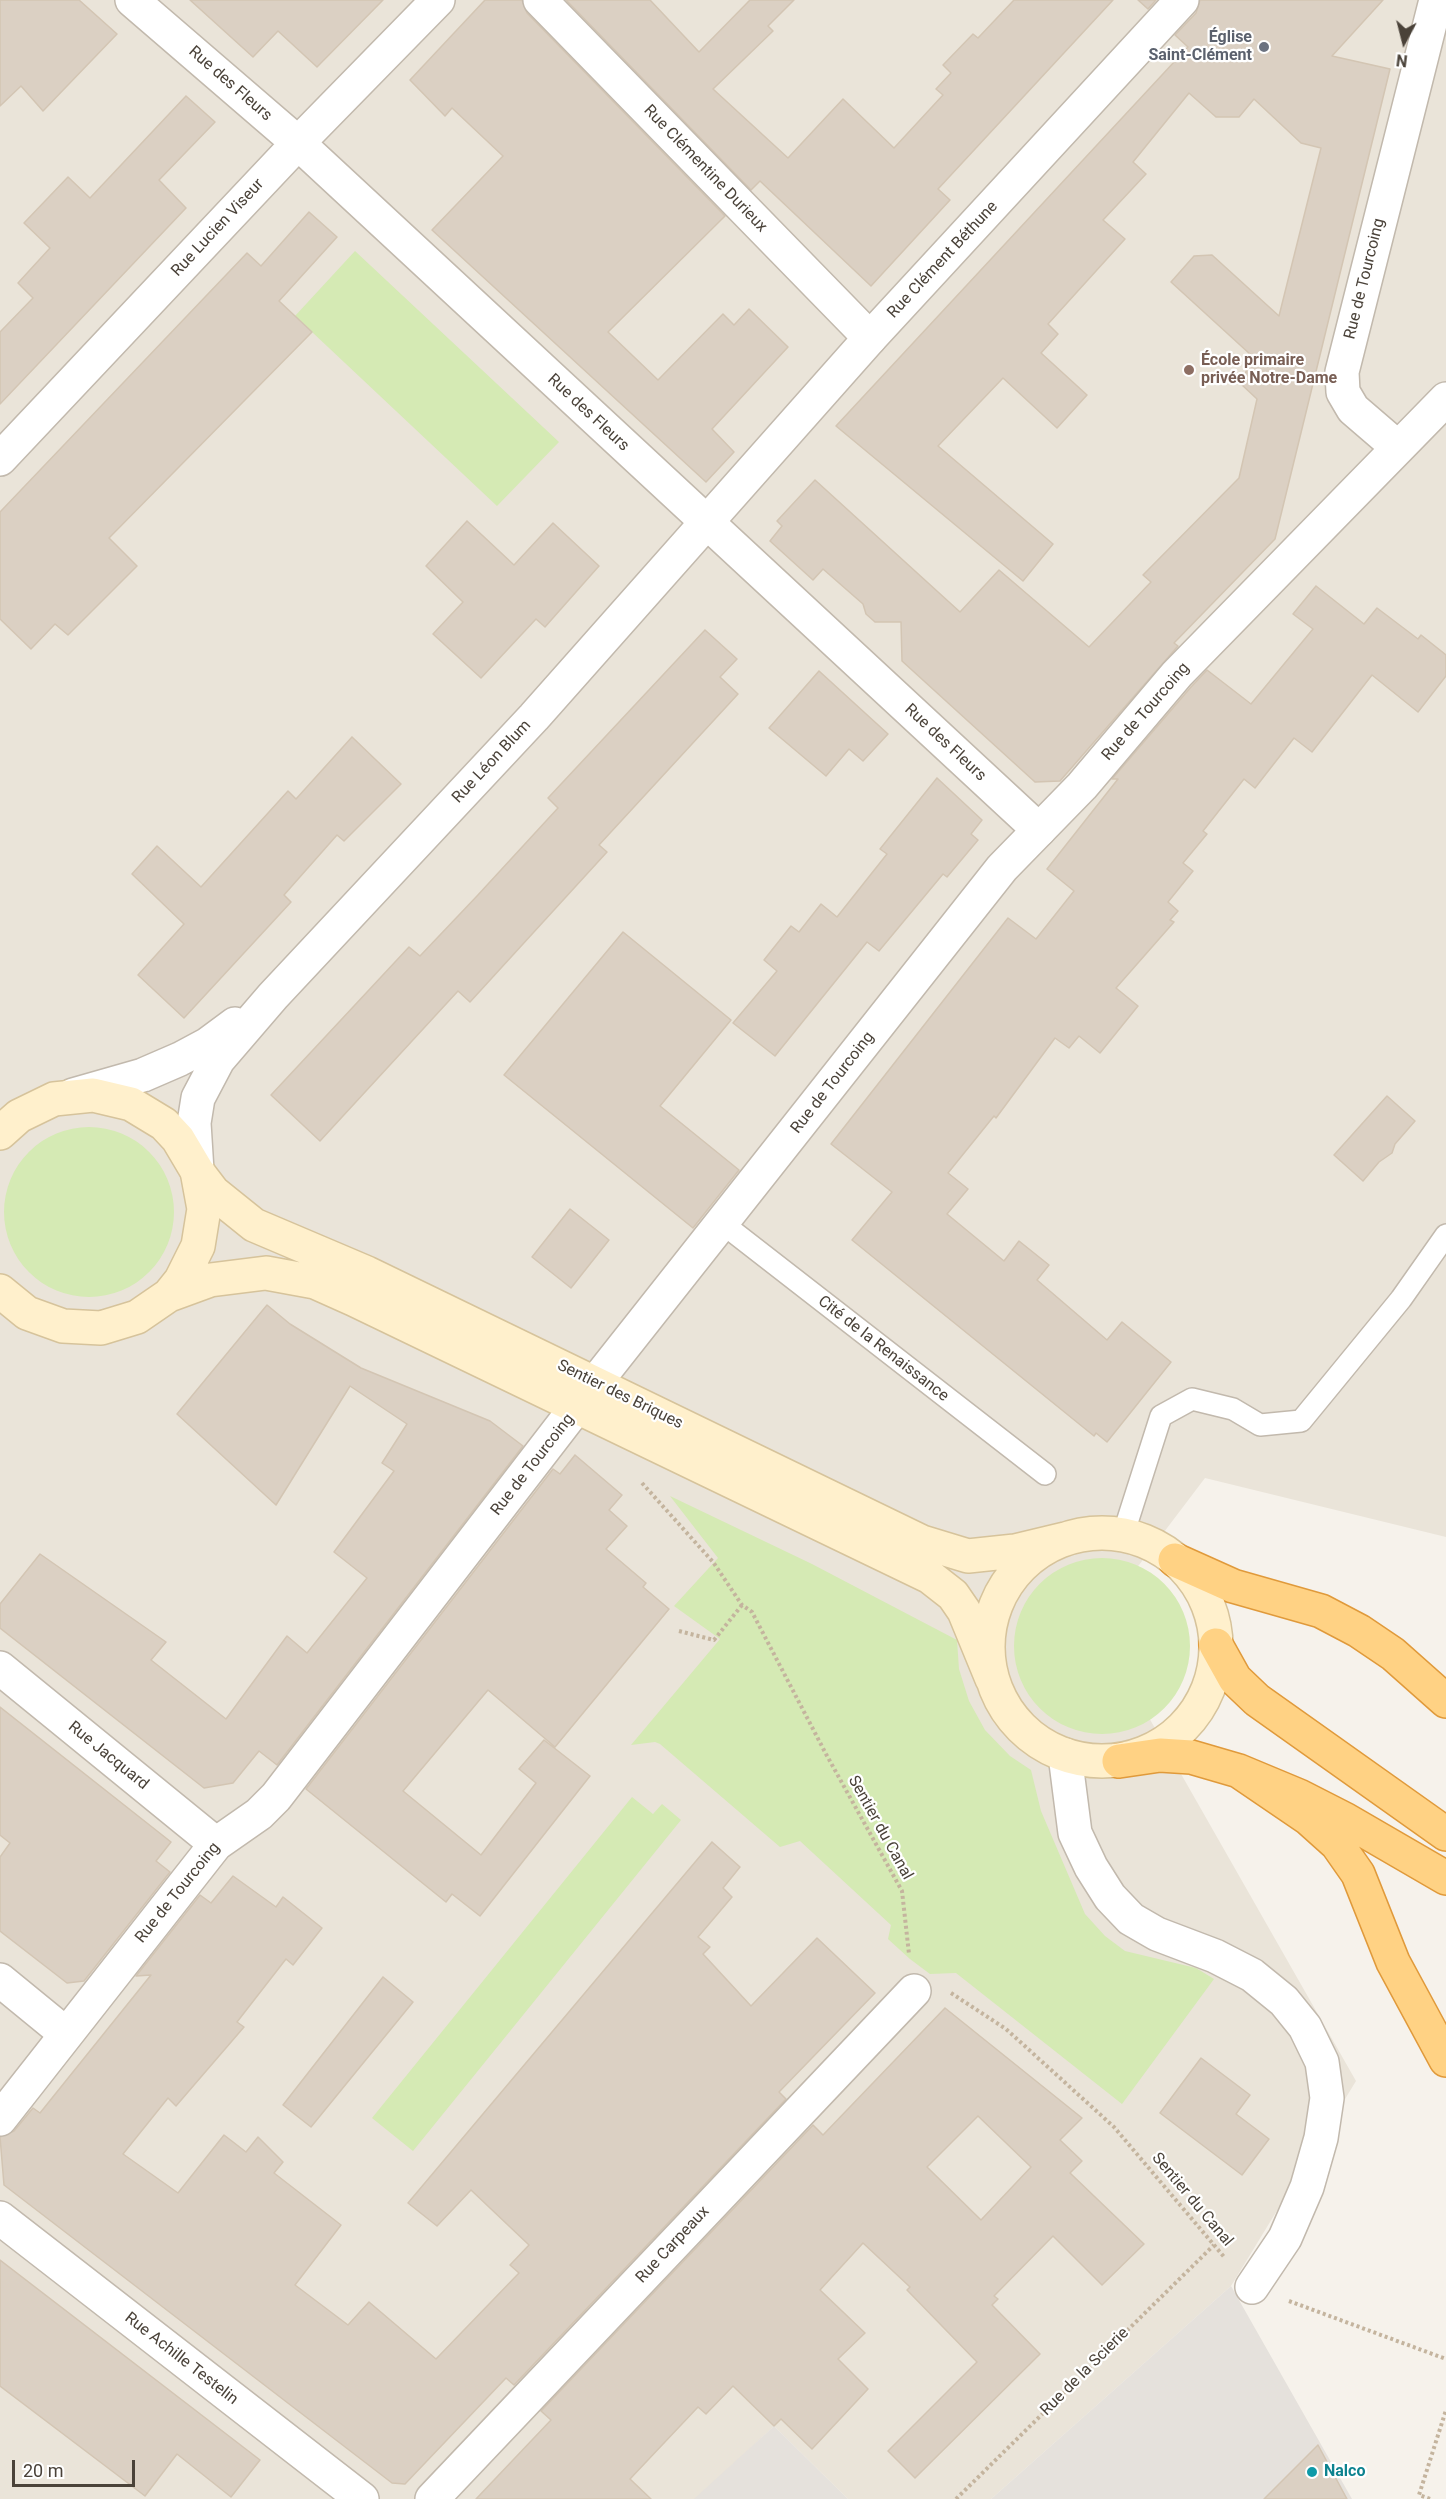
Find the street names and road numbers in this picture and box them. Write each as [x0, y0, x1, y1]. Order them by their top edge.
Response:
street label: Rue des Fleurs [184, 42, 276, 126]
street label: Rue Clémentine Durieux [639, 101, 771, 237]
street label: Rue Lucien Viseur [168, 175, 268, 281]
street label: Rue Clément Béthune [884, 197, 1002, 323]
street label: Rue de Tourcoing [1341, 217, 1389, 341]
street label: Rue des Fleurs [543, 370, 633, 456]
street label: Rue de Tourcoing [1098, 659, 1194, 765]
street label: Rue des Fleurs [900, 700, 990, 786]
street label: Rue Léon Blum [449, 716, 535, 808]
street label: Rue de Tourcoing [787, 1028, 879, 1138]
street label: Cité de la Renaissance [814, 1292, 952, 1406]
street label: Sentier des Briques [554, 1356, 686, 1434]
street label: Rue de Tourcoing [487, 1410, 579, 1520]
street label: Rue Jacquard [64, 1718, 152, 1794]
street label: Sentier du Canal [843, 1773, 917, 1883]
street label: Rue de Tourcoing [132, 1839, 224, 1947]
street label: Sentier du Canal [1147, 2149, 1237, 2251]
street label: Rue Carpeaux [632, 2202, 714, 2288]
street label: Rue Achille Testelin [120, 2309, 242, 2409]
street label: Rue de la Scierie [1037, 2324, 1133, 2420]

